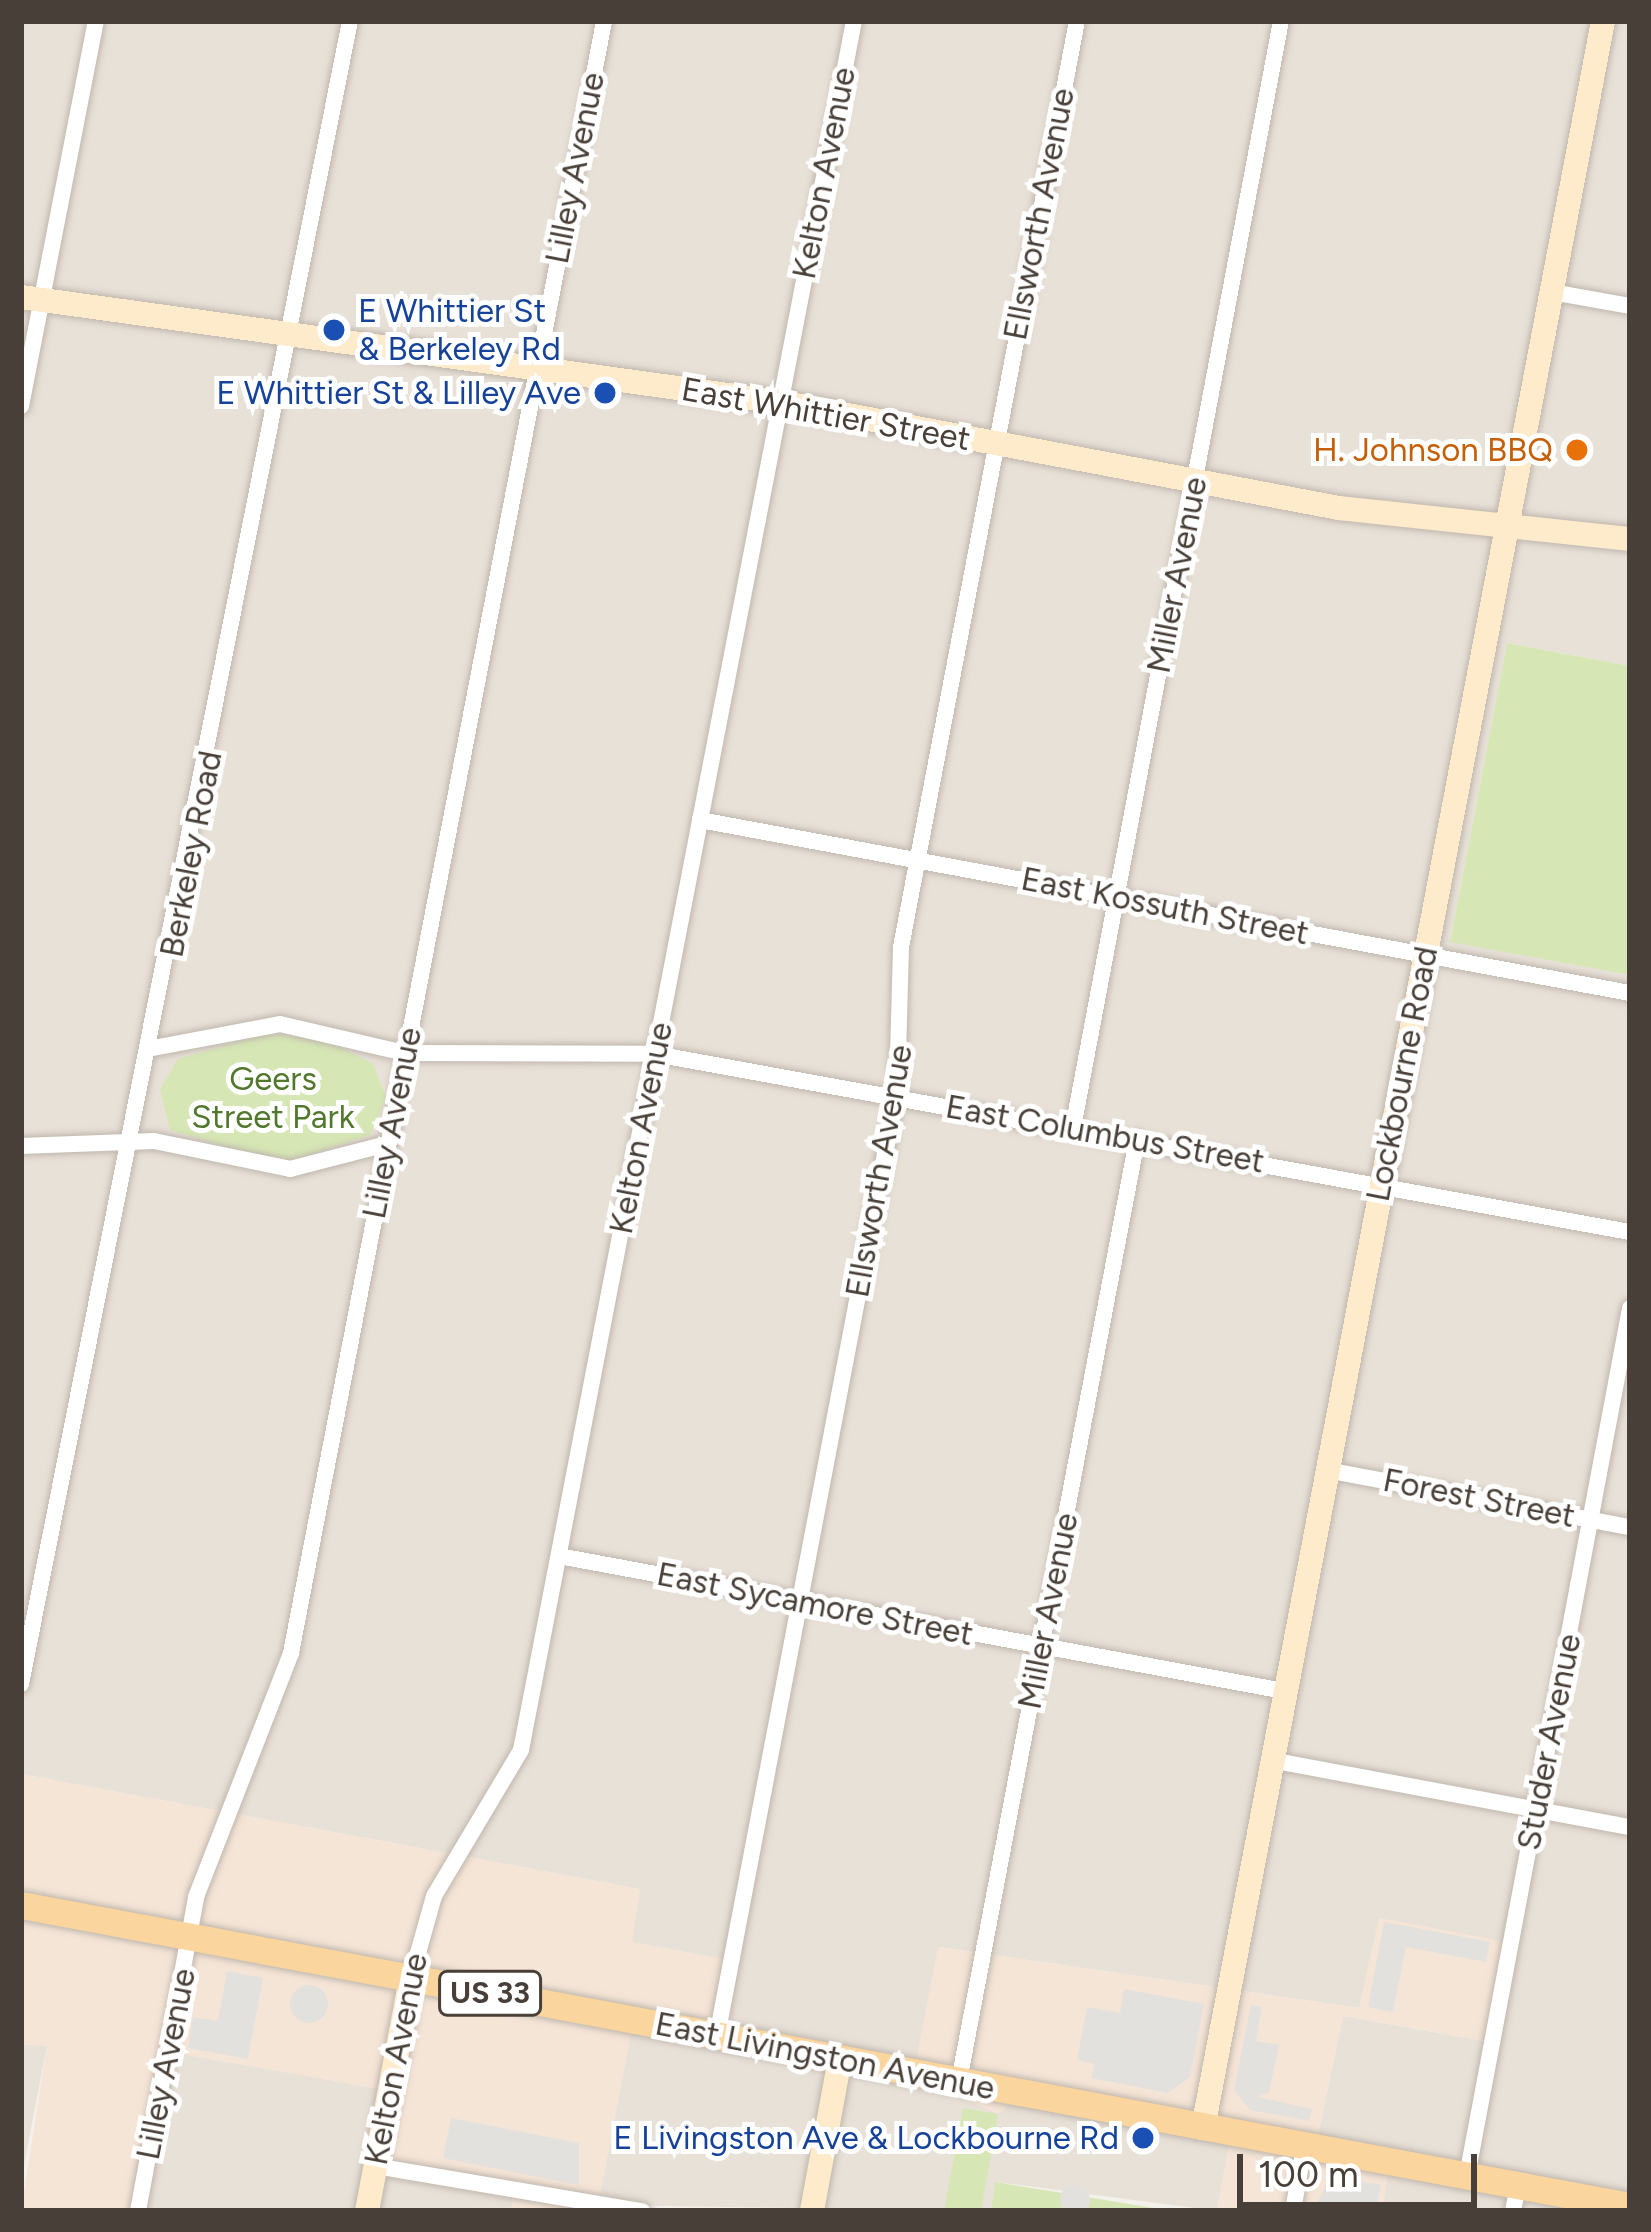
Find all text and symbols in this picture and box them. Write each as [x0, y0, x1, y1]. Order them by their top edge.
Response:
street label: Kelton Avenue [784, 64, 864, 282]
street label: Lilley Avenue [537, 69, 613, 267]
street label: Ellsworth Avenue [995, 85, 1083, 343]
place label: E Whittier St & Berkeley Rd [358, 291, 561, 369]
marker: E Whittier St & Berkeley Rd [321, 317, 347, 343]
street label: East Whittier Street [679, 369, 973, 459]
place label: E Whittier St & Lilley Ave [216, 373, 581, 413]
marker: E Whittier St & Lilley Ave [592, 380, 618, 406]
place label: H. Johnson BBQ [1313, 430, 1553, 470]
marker: H. Johnson BBQ [1564, 437, 1590, 463]
street label: Miller Avenue [1139, 474, 1215, 676]
street label: Berkeley Road [152, 747, 230, 961]
street label: East Kossuth Street [1018, 859, 1312, 953]
street label: Lockbourne Road [1358, 943, 1446, 1205]
street label: Kelton Avenue [601, 1019, 681, 1237]
street label: Lilley Avenue [354, 1024, 430, 1222]
street label: Ellsworth Avenue [837, 1042, 921, 1300]
park label: Geers Street Park [191, 1059, 355, 1137]
street label: East Columbus Street [943, 1086, 1267, 1182]
street label: Forest Street [1380, 1460, 1578, 1536]
street label: Miller Avenue [1010, 1510, 1086, 1712]
street label: East Sycamore Street [654, 1554, 976, 1654]
street label: Studer Avenue [1509, 1631, 1589, 1853]
street label: Kelton Avenue [356, 1950, 436, 2168]
street label: Lilley Avenue [128, 1965, 204, 2163]
road number: US 33 [436, 1969, 544, 2017]
street label: East Livingston Avenue [652, 2004, 998, 2108]
place label: E Livingston Ave & Lockbourne Rd [613, 2118, 1119, 2158]
marker: E Livingston Ave & Lockbourne Rd [1130, 2125, 1156, 2151]
scale bar [1243, 2130, 1483, 2204]
text: 100 m [1258, 2153, 1359, 2196]

